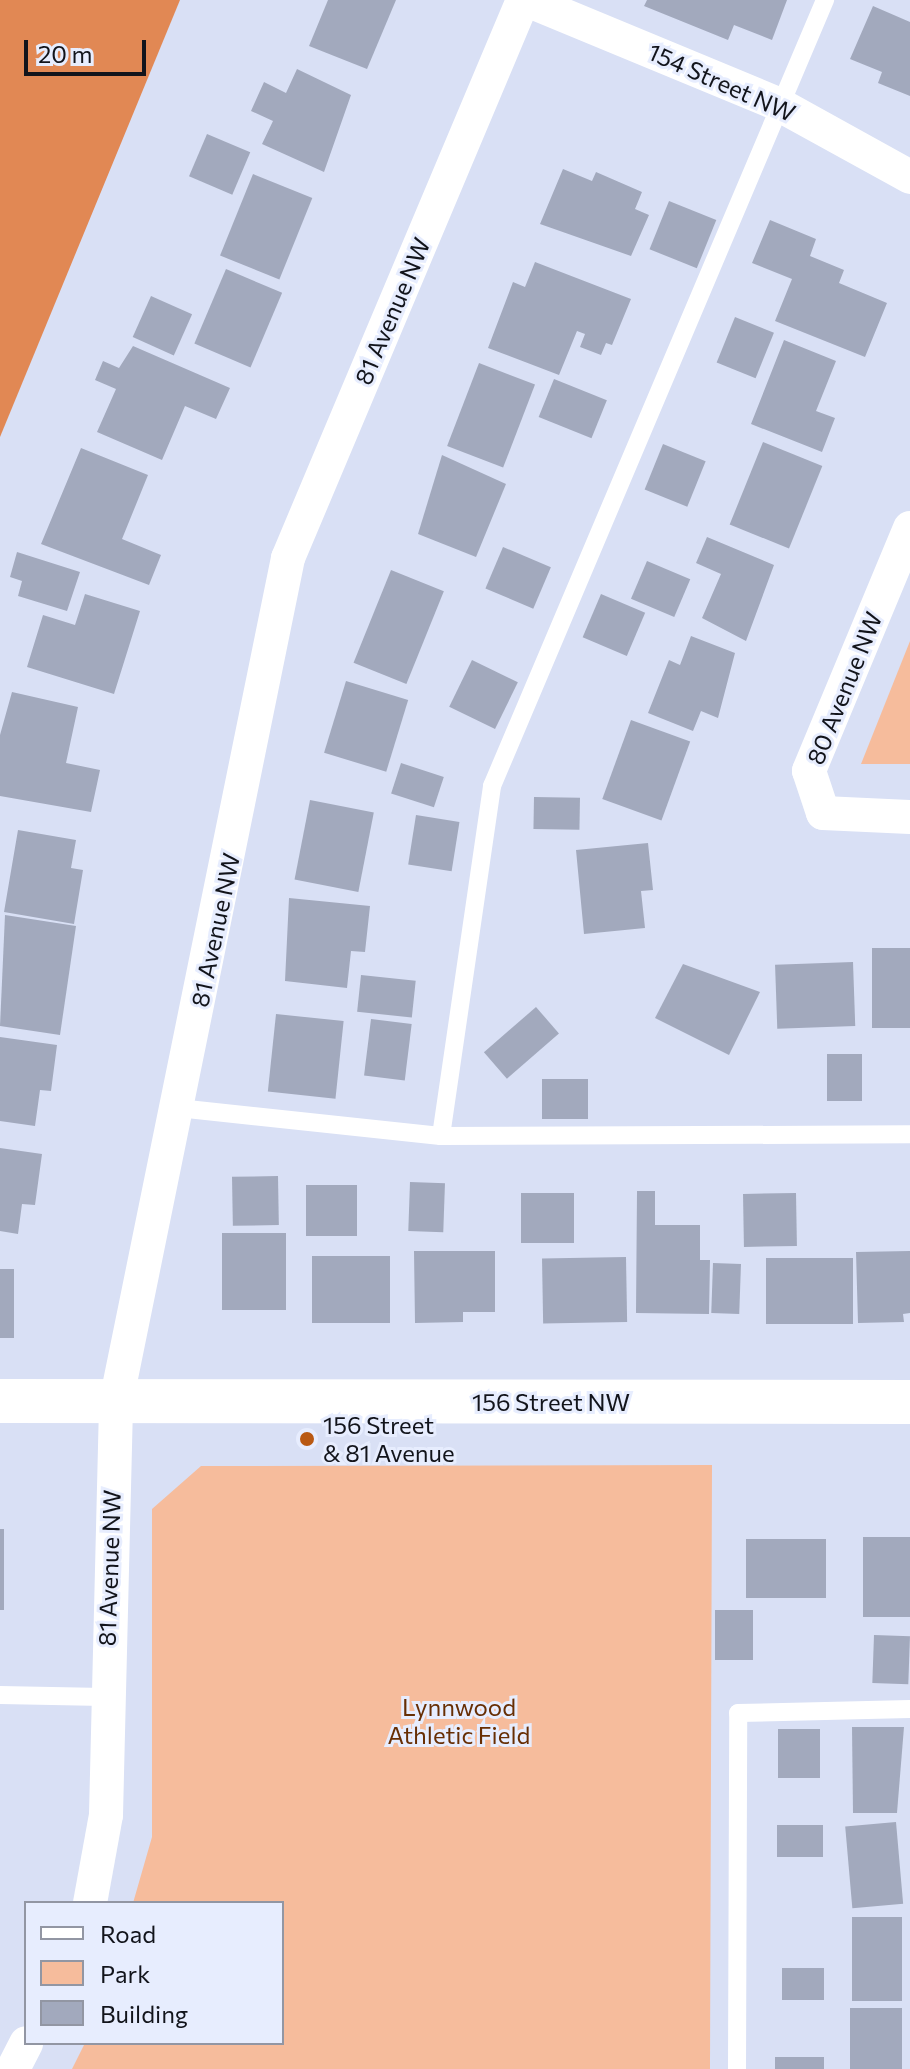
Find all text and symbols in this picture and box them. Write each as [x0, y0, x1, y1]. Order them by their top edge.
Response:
scale bar [28, 24, 150, 74]
street label: 154 Street NW [644, 37, 800, 127]
text: 20 m [38, 39, 92, 68]
street label: 81 Avenue NW [348, 233, 436, 389]
street label: 80 Avenue NW [800, 608, 888, 768]
street label: 81 Avenue NW [185, 850, 245, 1010]
street label: 156 Street NW [472, 1388, 630, 1416]
place label: 156 Street & 81 Avenue [323, 1411, 455, 1467]
marker: 156 Street & 81 Avenue [298, 1430, 316, 1448]
street label: 81 Avenue NW [92, 1489, 126, 1647]
park label: Lynnwood Athletic Field [388, 1693, 530, 1749]
legend [24, 1901, 284, 2045]
text: Road [100, 1919, 156, 1948]
text: Park [100, 1959, 150, 1988]
text: Building [100, 1999, 188, 2028]

